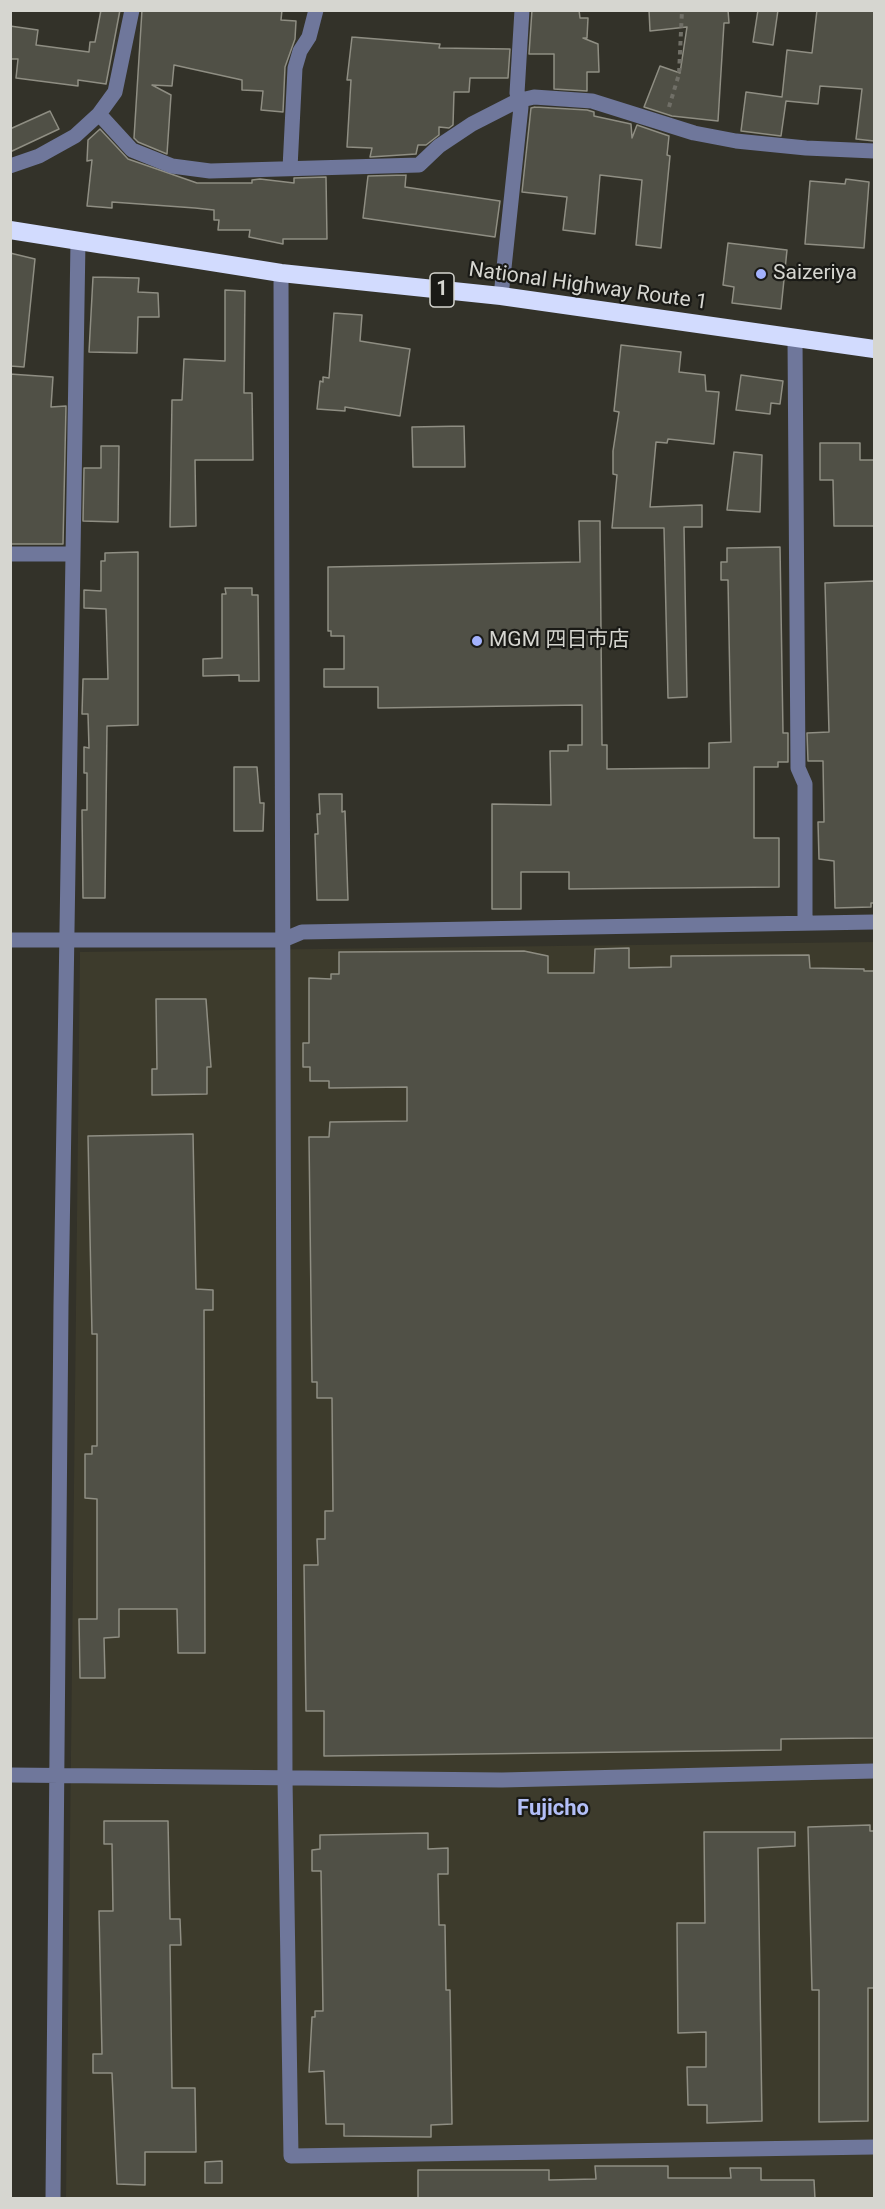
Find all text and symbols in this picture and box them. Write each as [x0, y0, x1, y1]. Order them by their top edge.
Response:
street label: National Highway Route 1 [467, 258, 709, 316]
place label: Saizeriya [773, 261, 857, 287]
marker: Saizeriya [754, 267, 768, 281]
road number: 1 [430, 273, 454, 307]
place label: MGM 四日市店 [489, 628, 629, 654]
marker: MGM 四日市店 [470, 634, 484, 648]
district label: Fujicho [517, 1796, 589, 1822]

